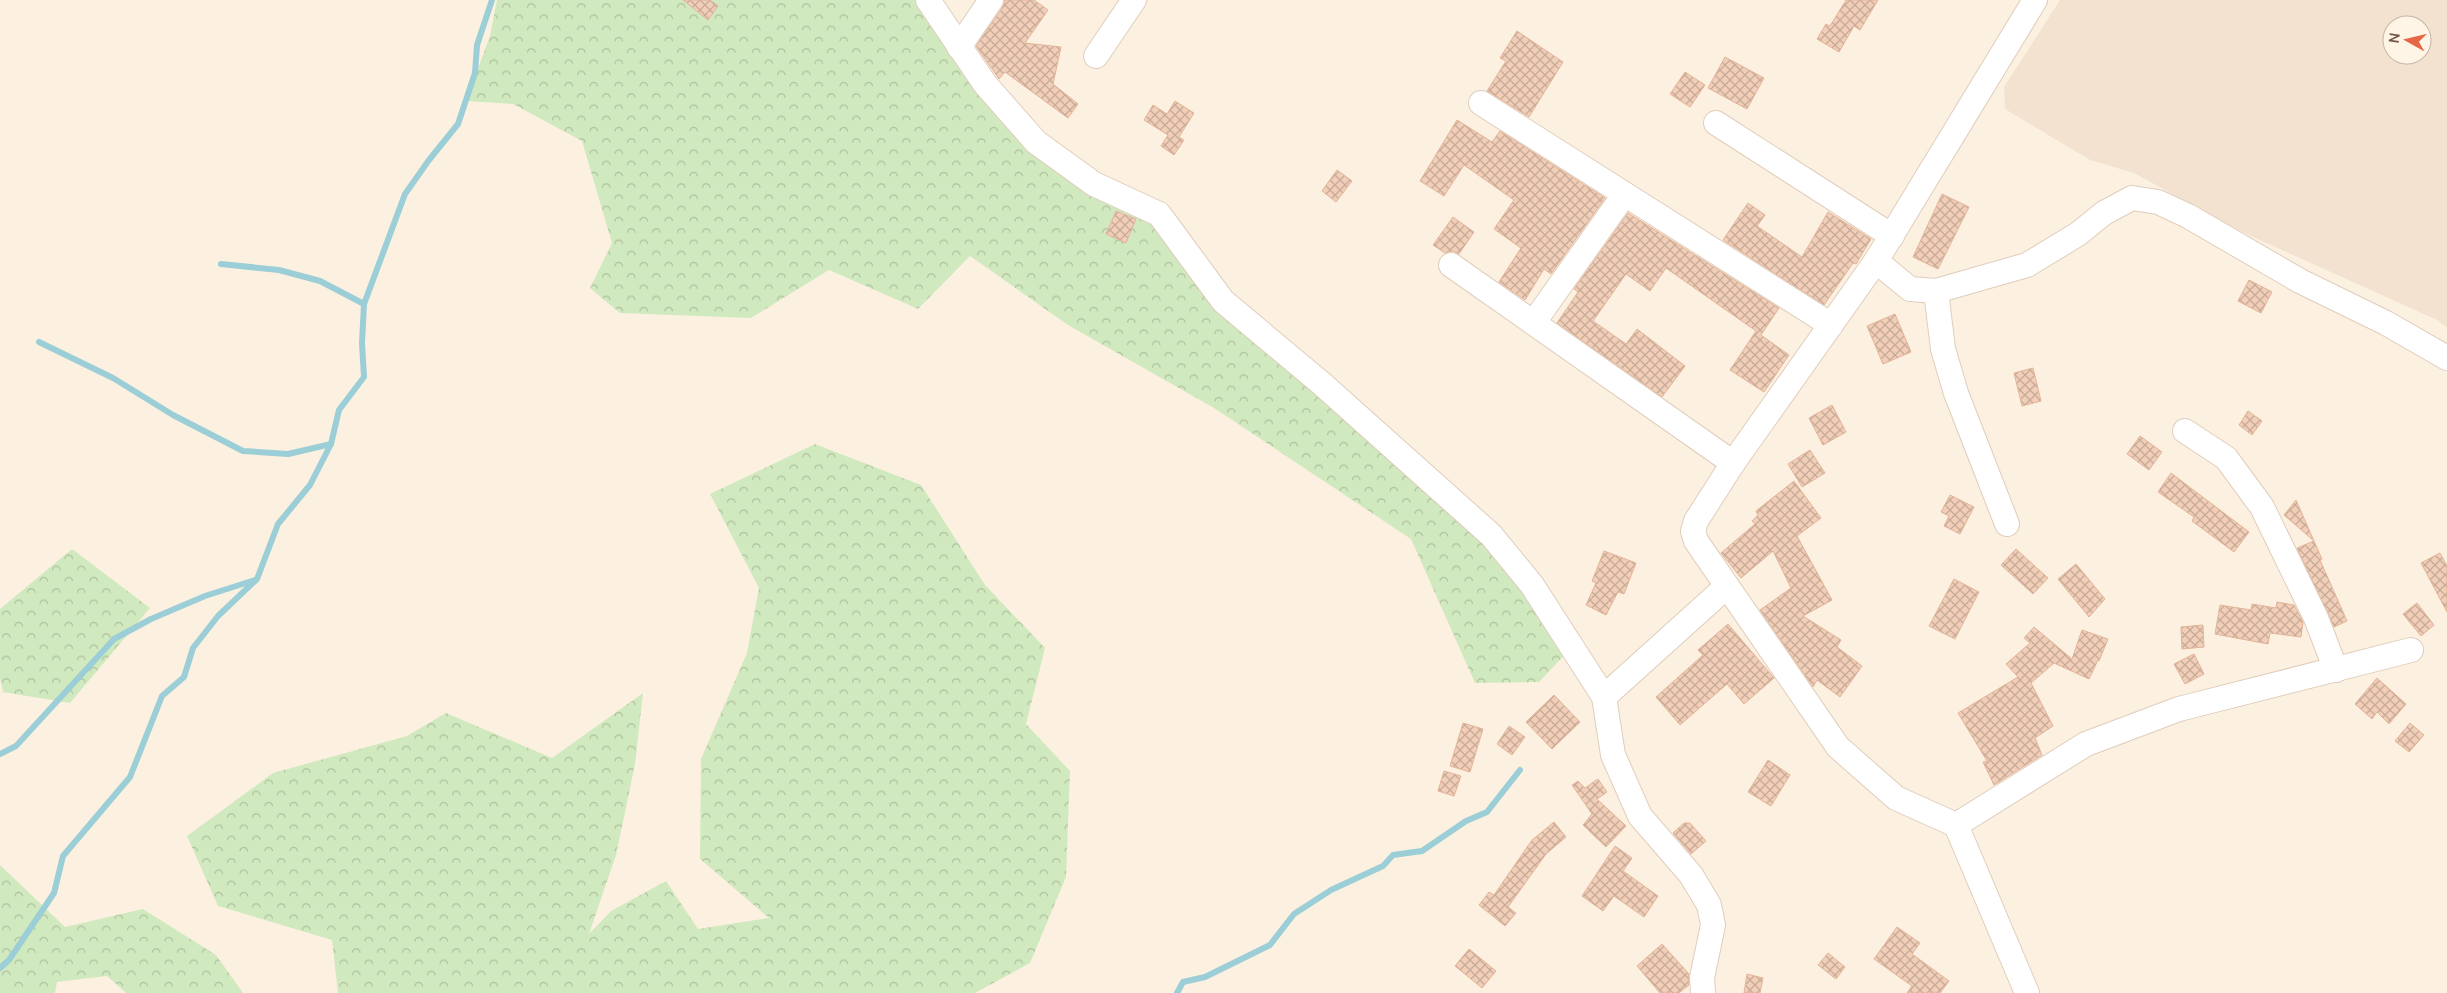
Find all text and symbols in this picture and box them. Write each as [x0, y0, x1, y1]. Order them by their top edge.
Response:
north arrow [2382, 15, 2432, 65]
text: N [2384, 32, 2404, 44]

